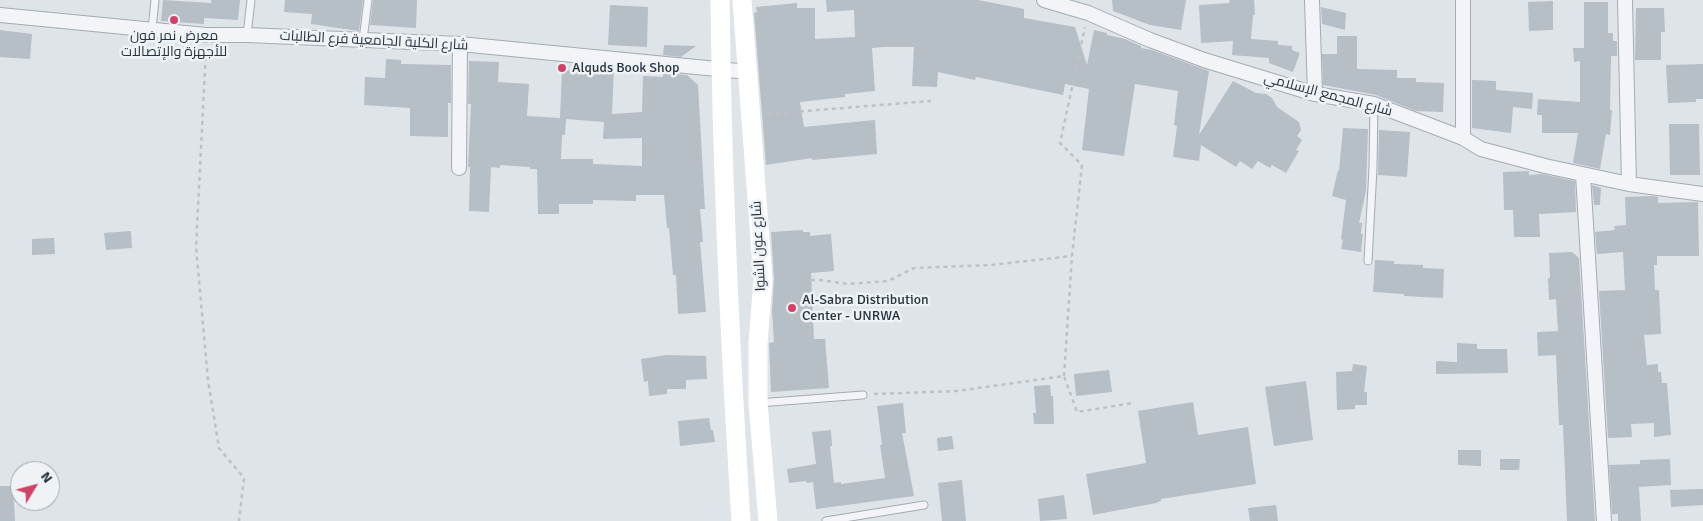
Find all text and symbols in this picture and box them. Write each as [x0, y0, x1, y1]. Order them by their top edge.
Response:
marker: معرض نمر فون للأجهزة والإتصالات [168, 14, 180, 26]
place label: معرض نمر فون للأجهزة والإتصالات [121, 28, 227, 60]
street label: شارع الكلية الجامعية فرع الطالبات [279, 28, 469, 54]
place label: Alquds Book Shop [572, 60, 679, 76]
marker: Alquds Book Shop [556, 62, 568, 74]
street label: شارع المجمع الإسلامي [1262, 70, 1394, 120]
street label: شارع عون الشوا [748, 200, 770, 292]
place label: Al-Sabra Distribution Center - UNRWA [802, 292, 929, 324]
marker: Al-Sabra Distribution Center - UNRWA [786, 302, 798, 314]
north arrow [10, 461, 60, 511]
text: N [37, 468, 56, 486]

